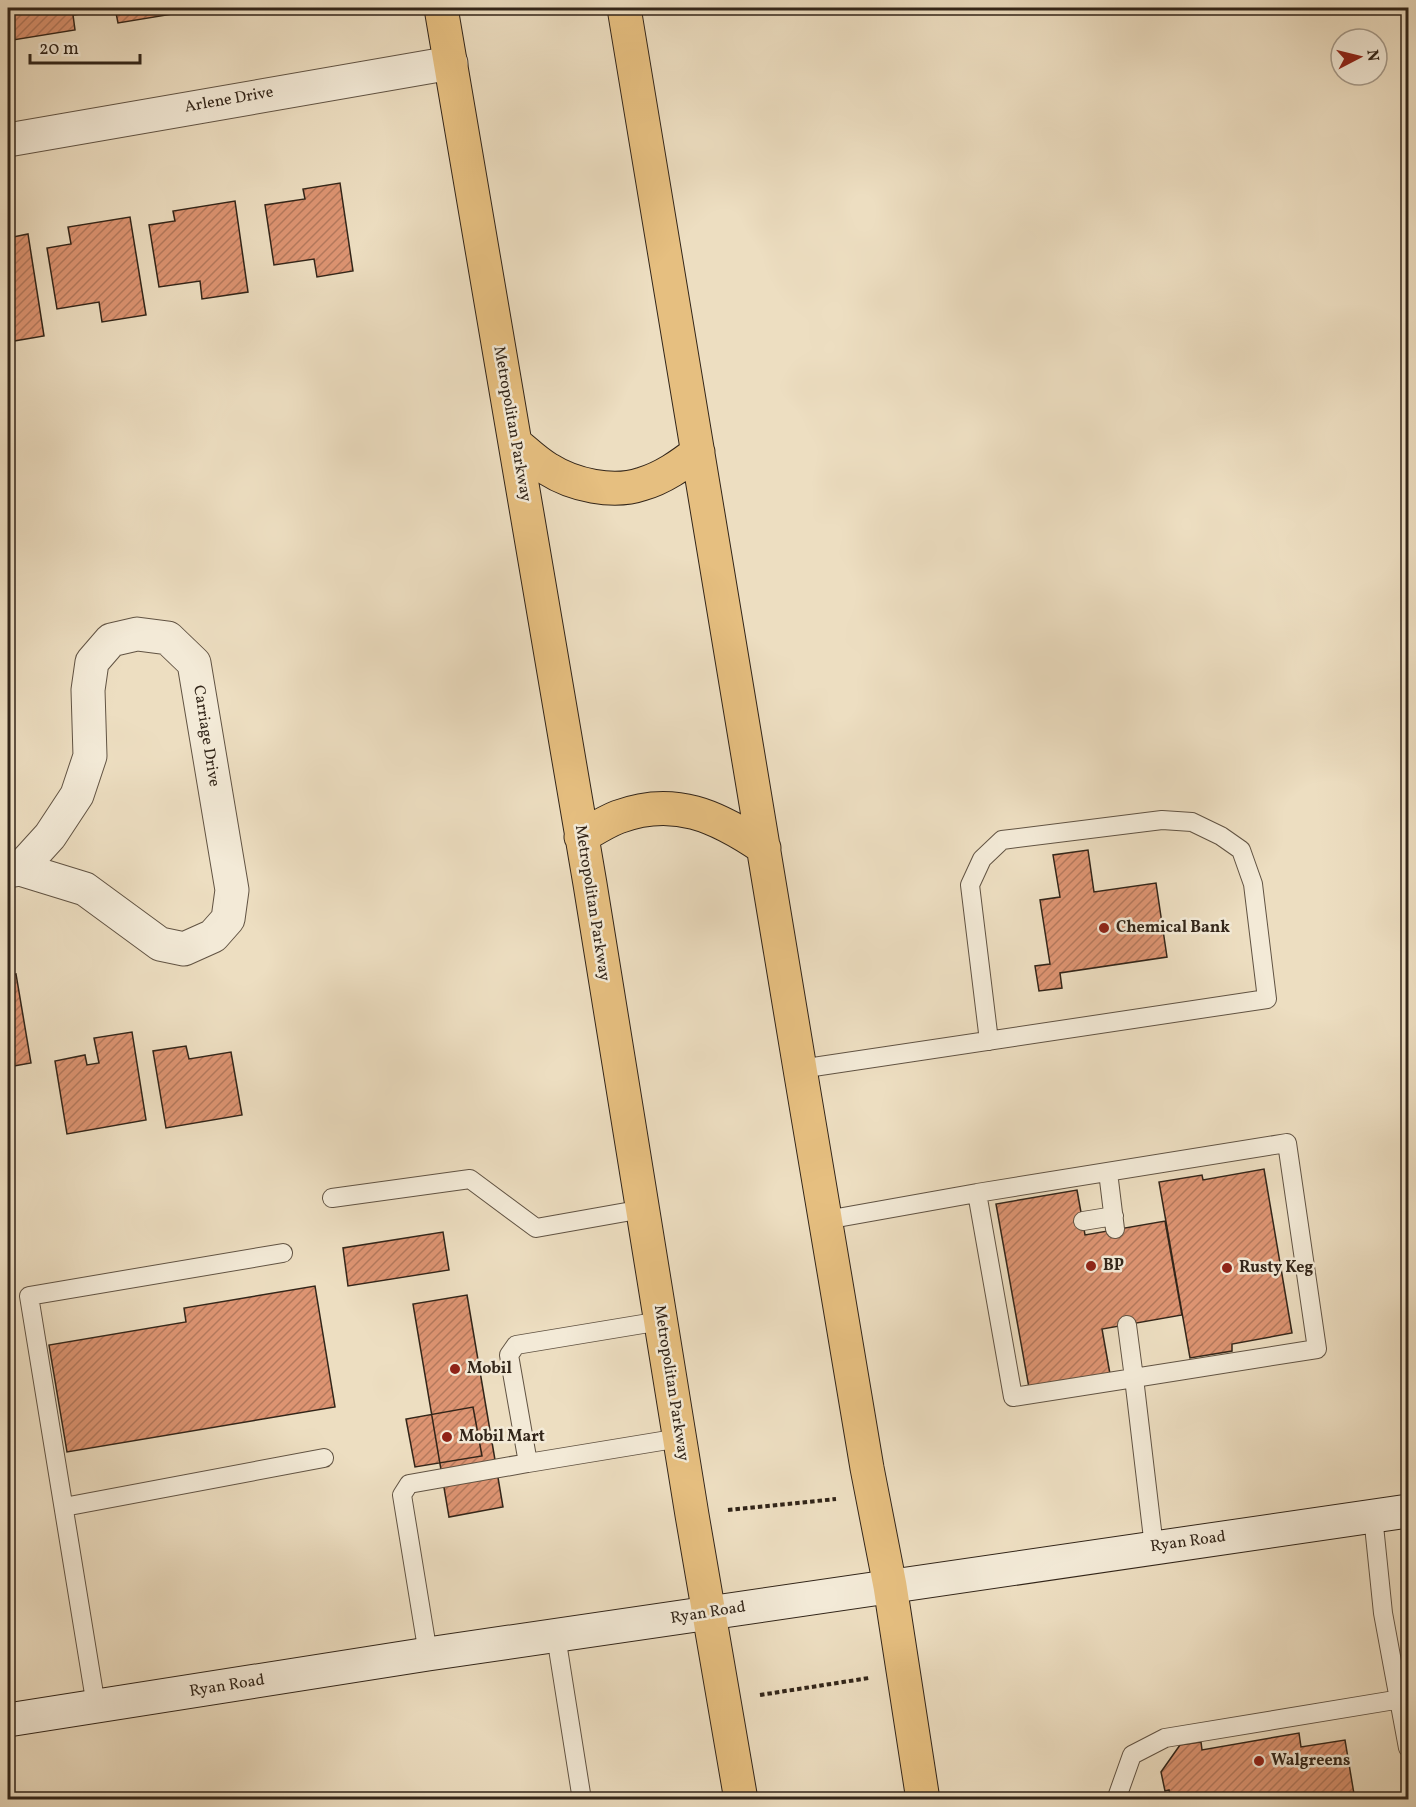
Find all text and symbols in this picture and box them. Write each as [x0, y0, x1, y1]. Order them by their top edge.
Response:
scale bar [30, 27, 140, 65]
north arrow [1329, 27, 1389, 87]
text: 20 m [39, 37, 79, 62]
text: N [1360, 48, 1384, 63]
street label: Arlene Drive [183, 81, 275, 119]
street label: Metropolitan Parkway [487, 344, 537, 504]
street label: Carriage Drive [187, 684, 225, 788]
street label: Metropolitan Parkway [569, 823, 615, 983]
place label: Chemical Bank [1116, 917, 1230, 939]
marker: Chemical Bank [1097, 921, 1111, 935]
place label: BP [1103, 1255, 1124, 1277]
place label: Rusty Keg [1239, 1257, 1313, 1279]
marker: BP [1084, 1259, 1098, 1273]
marker: Rusty Keg [1220, 1261, 1234, 1275]
street label: Metropolitan Parkway [648, 1303, 694, 1463]
place label: Mobil [467, 1358, 512, 1380]
marker: Mobil [448, 1362, 462, 1376]
place label: Mobil Mart [459, 1426, 545, 1448]
marker: Mobil Mart [440, 1430, 454, 1444]
street label: Ryan Road [1149, 1526, 1227, 1558]
street label: Ryan Road [669, 1596, 747, 1630]
street label: Ryan Road [188, 1669, 266, 1703]
place label: Walgreens [1271, 1750, 1351, 1772]
marker: Walgreens [1252, 1754, 1266, 1768]

